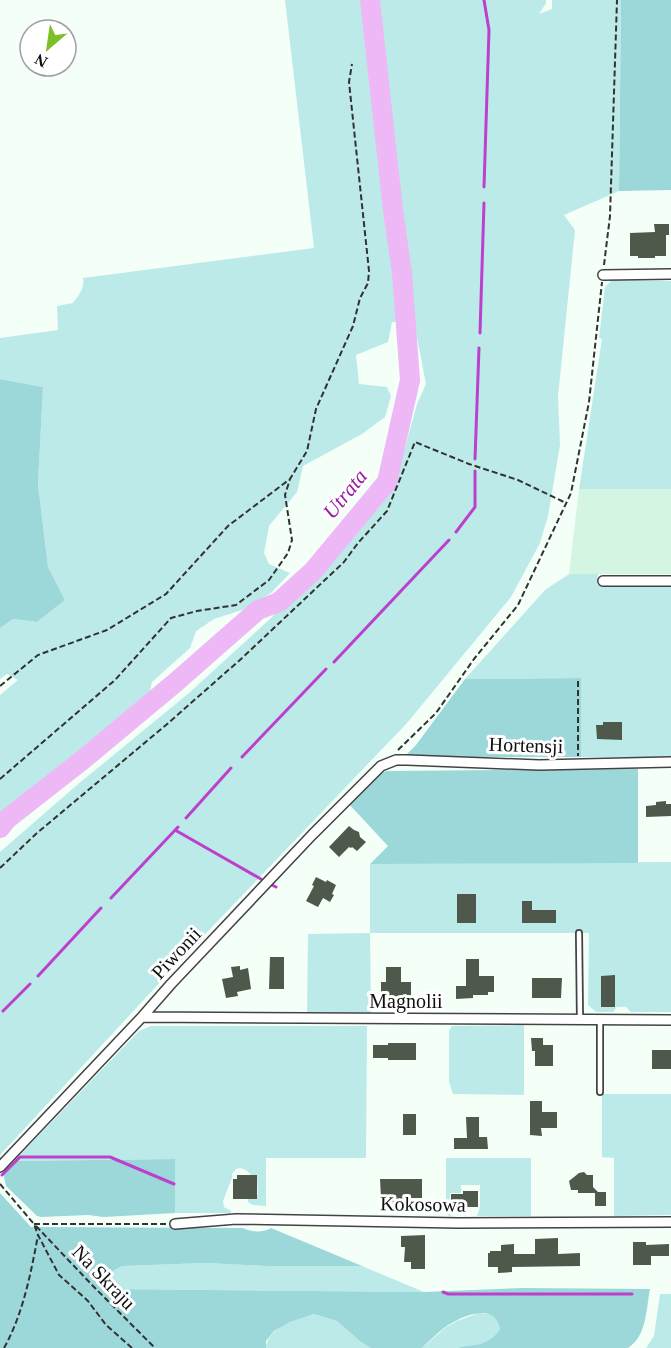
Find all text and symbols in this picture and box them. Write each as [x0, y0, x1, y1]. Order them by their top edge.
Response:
north arrow [18, 18, 78, 78]
text: N [31, 50, 50, 71]
water label: Utrata [318, 465, 372, 523]
street label: Hortensji [488, 733, 564, 758]
street label: Piwonii [147, 922, 206, 983]
street label: Magnolii [369, 990, 443, 1013]
street label: Kokosowa [380, 1192, 466, 1216]
street label: Na Skraju [67, 1240, 140, 1314]

